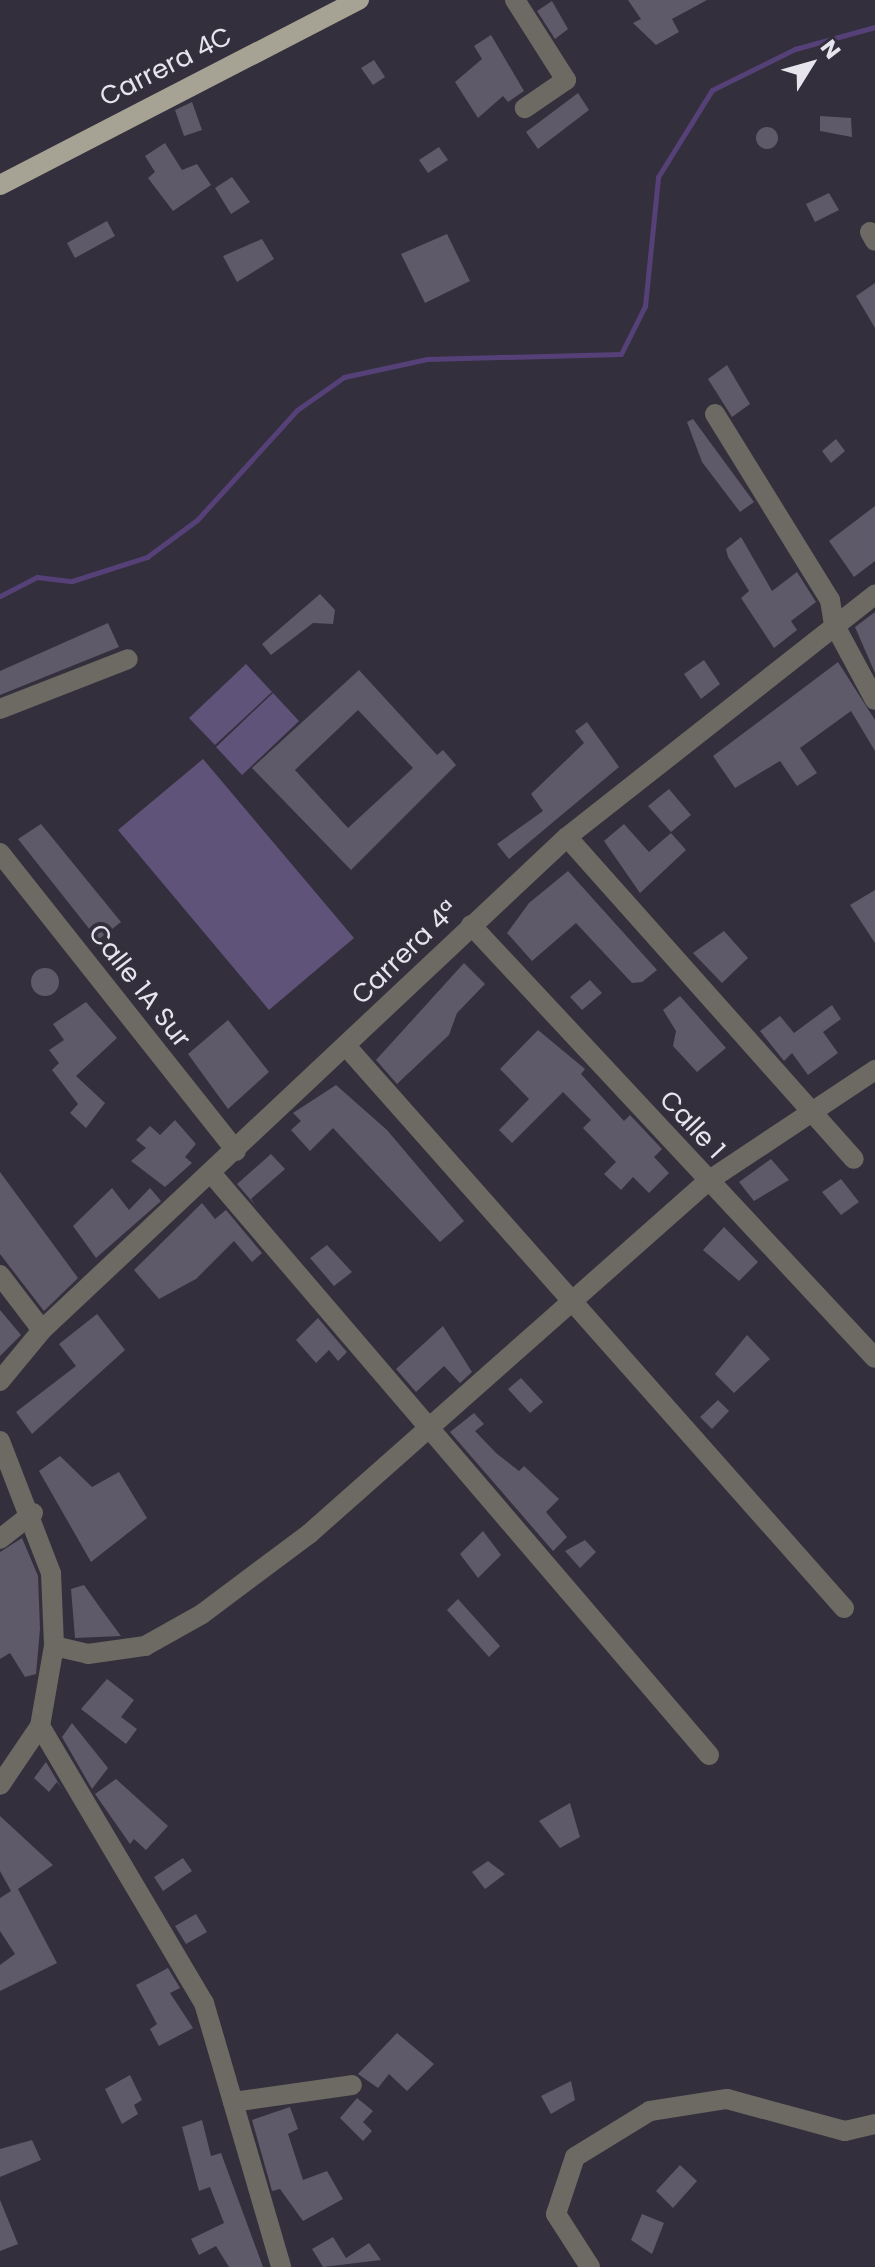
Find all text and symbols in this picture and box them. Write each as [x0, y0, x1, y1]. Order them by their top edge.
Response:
street label: Carrera 4C [95, 20, 237, 114]
north arrow [771, 24, 851, 104]
text: N [813, 33, 848, 65]
street label: Carrera 4ª [345, 895, 465, 1011]
street label: Calle 1A Sur [81, 918, 197, 1054]
street label: Calle 1 [653, 1084, 731, 1166]

